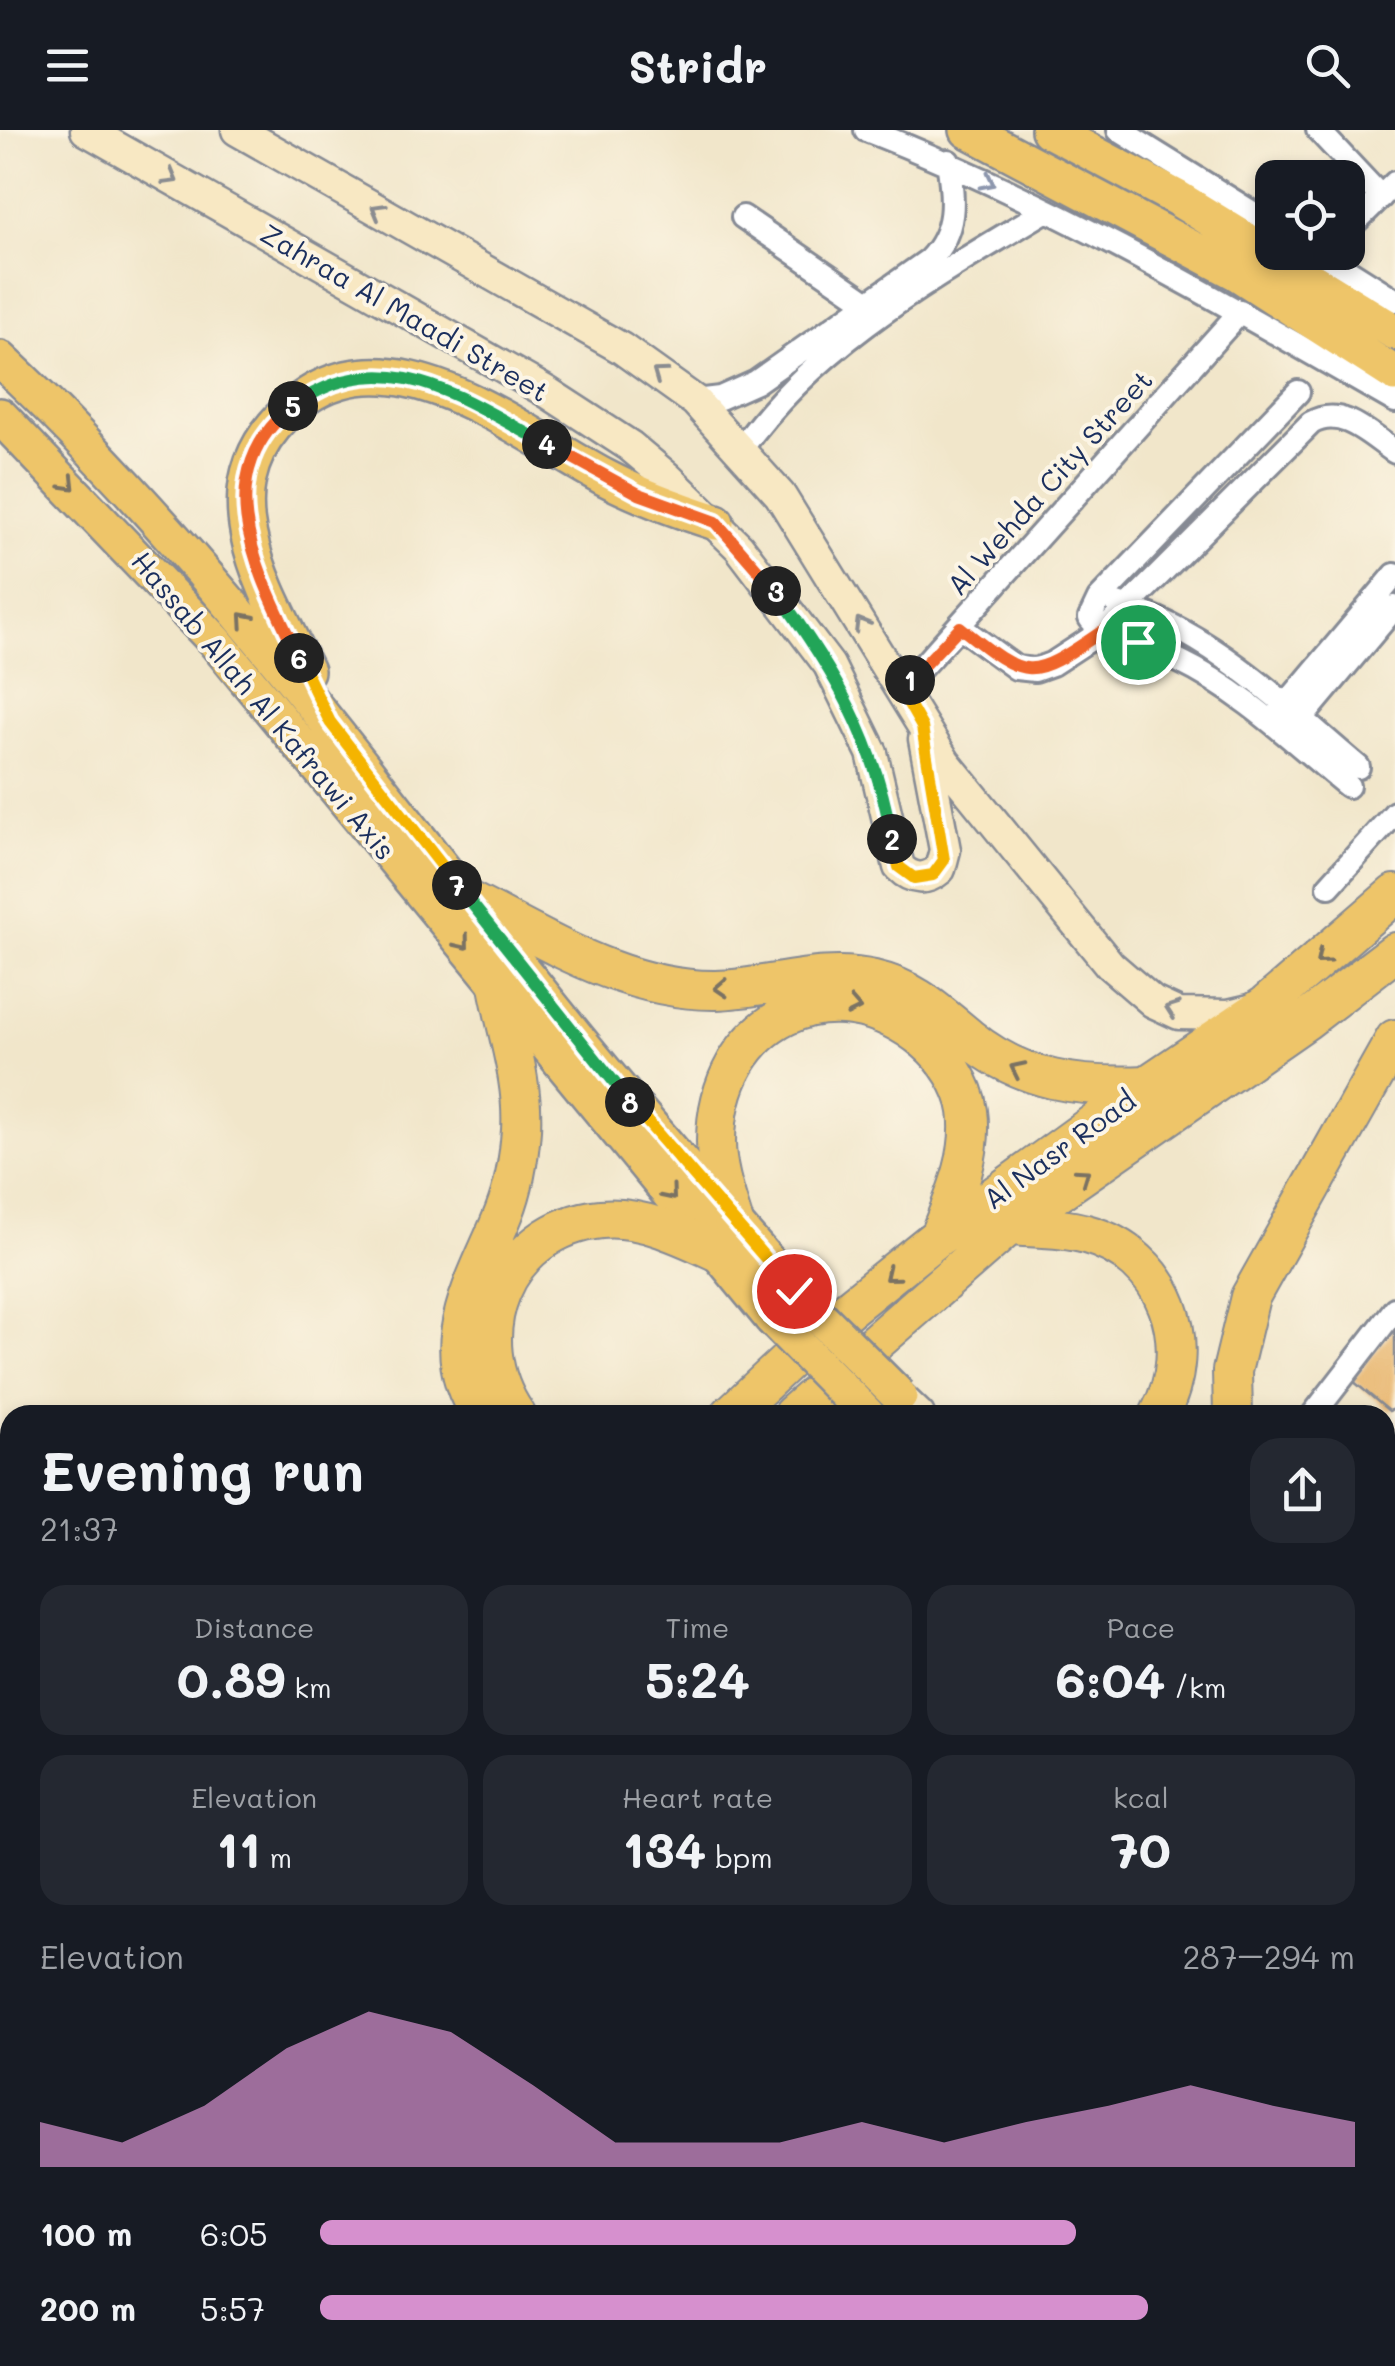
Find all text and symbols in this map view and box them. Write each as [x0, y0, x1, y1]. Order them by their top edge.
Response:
text: Stridr [628, 36, 767, 94]
icon: menu [40, 38, 95, 93]
icon: search [1300, 38, 1355, 93]
map controls [1255, 160, 1365, 270]
button: locate [1255, 160, 1365, 270]
one-way arrow [160, 166, 178, 186]
one-way arrow [977, 170, 995, 189]
one-way arrow [371, 203, 389, 223]
street label: Zahraa Al Maadi Street [254, 215, 556, 409]
street label: Al Wehda City Street [938, 362, 1160, 602]
one-way arrow [652, 368, 670, 385]
pin: 5 [268, 381, 318, 431]
text: 5 [285, 388, 301, 424]
pin: 4 [522, 419, 572, 469]
text: 4 [538, 426, 556, 462]
one-way arrow [58, 473, 76, 491]
street label: Hassab Allah Al Kafrawi Axis [124, 543, 404, 867]
pin: 3 [751, 566, 801, 616]
text: 3 [768, 573, 784, 609]
pin [1096, 600, 1181, 685]
one-way arrow [239, 612, 257, 631]
icon: arrive [1111, 615, 1166, 670]
one-way arrow [854, 617, 873, 635]
pin: 6 [274, 633, 324, 683]
text: 6 [291, 640, 307, 676]
pin: 1 [885, 655, 935, 705]
text: 1 [904, 662, 916, 698]
pin: 2 [867, 814, 917, 864]
text: 2 [884, 821, 900, 857]
pin: 7 [432, 860, 482, 910]
text: 7 [449, 867, 465, 903]
one-way arrow [451, 932, 469, 950]
one-way arrow [1315, 946, 1333, 964]
one-way arrow [713, 977, 729, 998]
one-way arrow [846, 996, 862, 1017]
one-way arrow [1164, 1000, 1181, 1021]
one-way arrow [1010, 1062, 1028, 1081]
pin: 8 [605, 1077, 655, 1127]
street label: Al Nasr Road [976, 1082, 1142, 1216]
text: 8 [621, 1084, 639, 1120]
one-way arrow [1071, 1169, 1090, 1187]
one-way arrow [658, 1182, 676, 1200]
pin [752, 1249, 837, 1334]
one-way arrow [885, 1263, 903, 1281]
icon: check [767, 1264, 822, 1319]
text: Evening run [40, 1433, 364, 1505]
button: share [1250, 1438, 1355, 1543]
text: 21:37 [40, 1507, 119, 1549]
text: Distance [194, 1609, 314, 1645]
text: Time [666, 1609, 729, 1645]
text: Pace [1107, 1609, 1175, 1645]
text: 0.89 [177, 1645, 285, 1711]
text: 5:24 [645, 1645, 750, 1711]
text: 6:04 [1055, 1645, 1165, 1711]
text: km [285, 1669, 332, 1705]
text: /km [1165, 1669, 1226, 1705]
text: Elevation [191, 1779, 317, 1815]
text: Heart rate [622, 1779, 773, 1815]
text: kcal [1113, 1779, 1169, 1815]
text: 11 [216, 1815, 261, 1881]
text: 134 [622, 1815, 706, 1881]
text: 70 [1111, 1815, 1171, 1881]
text: m [261, 1839, 292, 1875]
text: bpm [706, 1839, 773, 1875]
text: Elevation [40, 1935, 184, 1977]
text: 287–294 m [1183, 1935, 1355, 1977]
text: 100 m [40, 2212, 132, 2254]
text: 6:05 [200, 2212, 268, 2254]
text: 200 m [40, 2287, 136, 2329]
text: 5:57 [200, 2287, 265, 2329]

